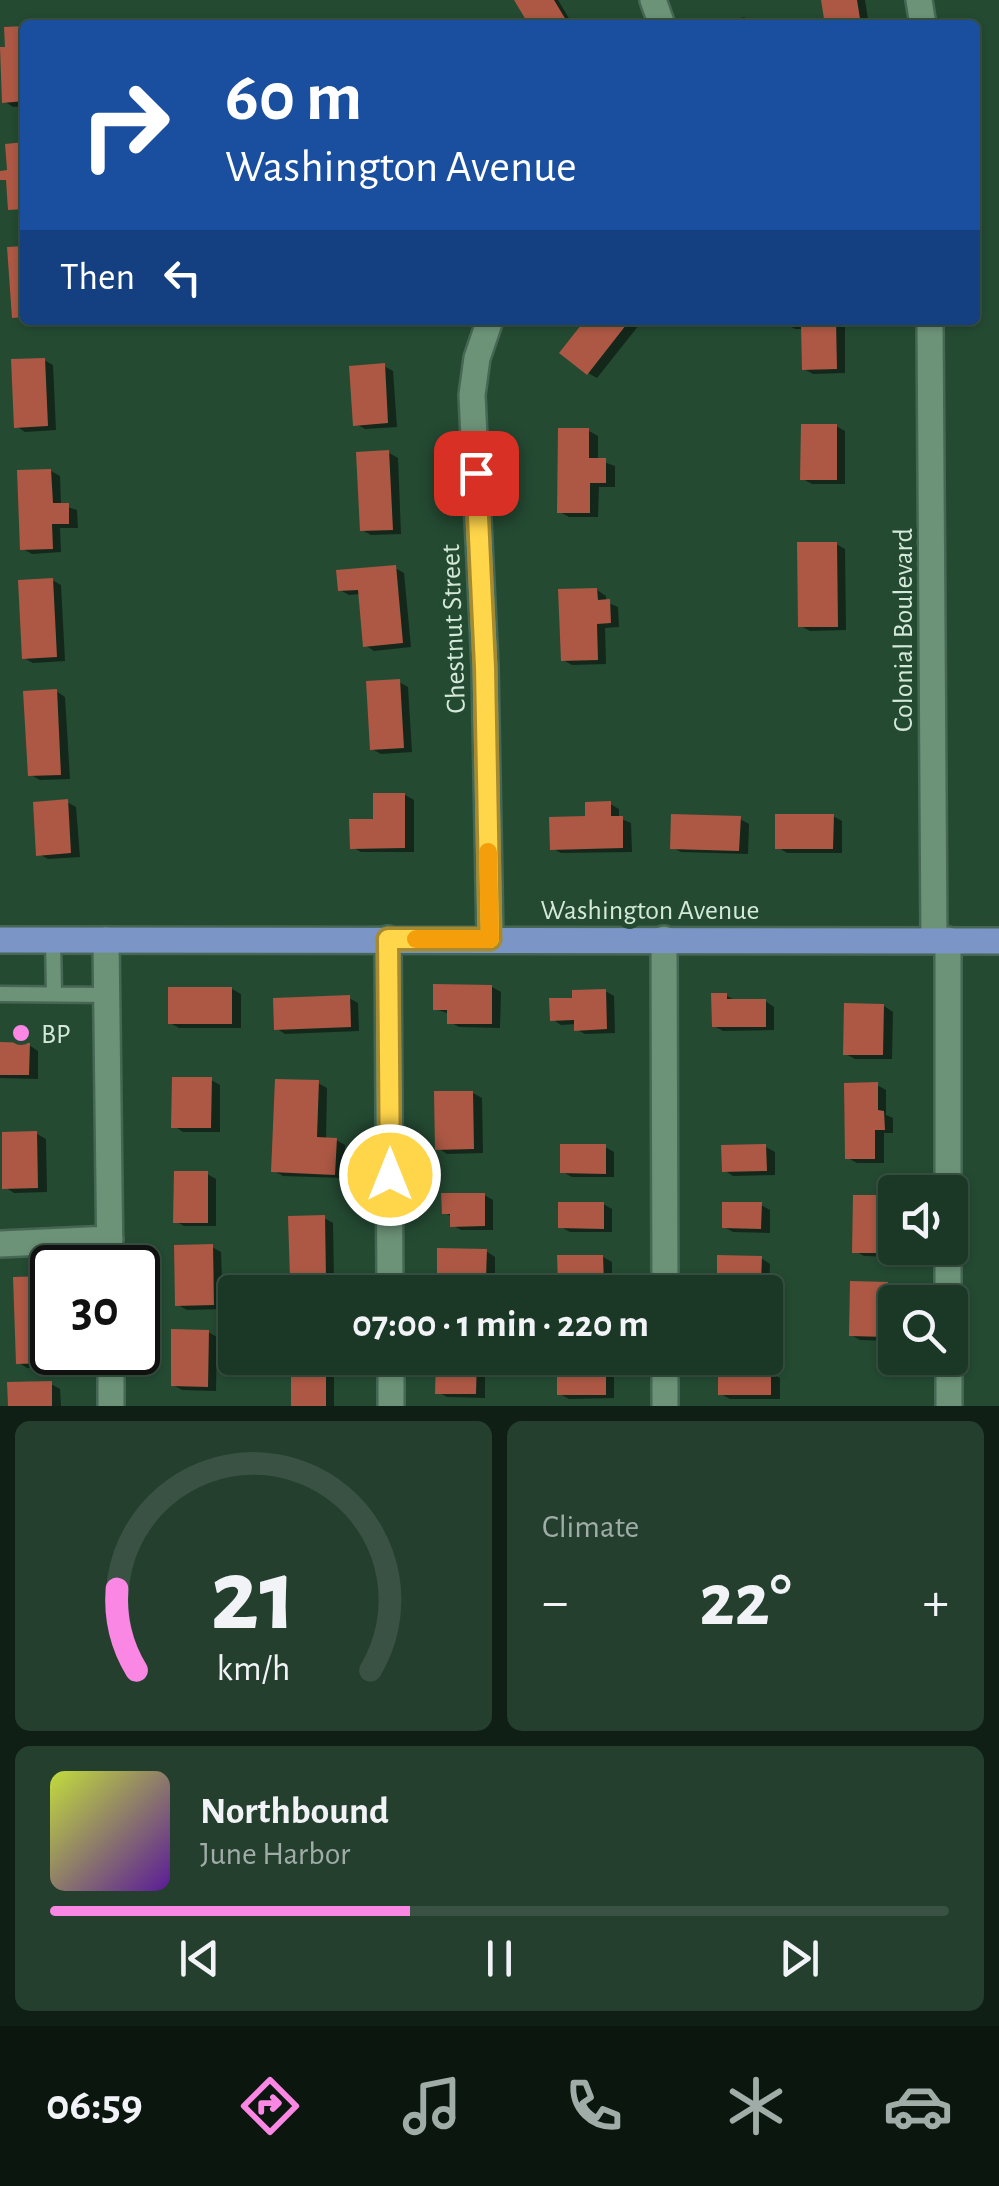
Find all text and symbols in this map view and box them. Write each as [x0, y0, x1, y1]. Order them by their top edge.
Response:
icon: right [60, 60, 190, 190]
text: 60 m [225, 63, 362, 133]
text: Washington Avenue [225, 145, 577, 190]
icon: left [155, 250, 210, 305]
text: Then [60, 259, 135, 297]
pin [434, 431, 519, 516]
icon: arrive [449, 446, 504, 501]
street label: Colonial Boulevard [890, 528, 918, 732]
street label: Chestnut Street [437, 544, 471, 714]
street label: Washington Avenue [541, 897, 759, 925]
place label: BP [41, 1021, 71, 1049]
marker: BP [10, 1022, 32, 1044]
position arrow [338, 1123, 442, 1227]
map controls [878, 1175, 968, 1375]
button: sound [878, 1175, 968, 1265]
speed limit sign: 30 [30, 1245, 160, 1375]
button: search [878, 1285, 968, 1375]
text: 07:00 · 1 min · 220 m [352, 1306, 649, 1344]
text: Climate [542, 1511, 639, 1543]
text: 21 [210, 1545, 297, 1649]
text: 22° [699, 1564, 792, 1639]
text: − [542, 1575, 568, 1630]
text: + [923, 1575, 949, 1630]
text: km/h [217, 1651, 290, 1687]
text: Northbound [200, 1793, 389, 1831]
text: June Harbor [200, 1838, 350, 1870]
icon: previous [172, 1931, 227, 1986]
icon: pause [472, 1931, 527, 1986]
icon: next [772, 1931, 827, 1986]
icon: directions [235, 2071, 305, 2141]
icon: music [397, 2071, 467, 2141]
icon: phone [559, 2071, 629, 2141]
icon: climate [721, 2071, 791, 2141]
icon: car [883, 2071, 953, 2141]
text: 06:59 [46, 2083, 143, 2128]

